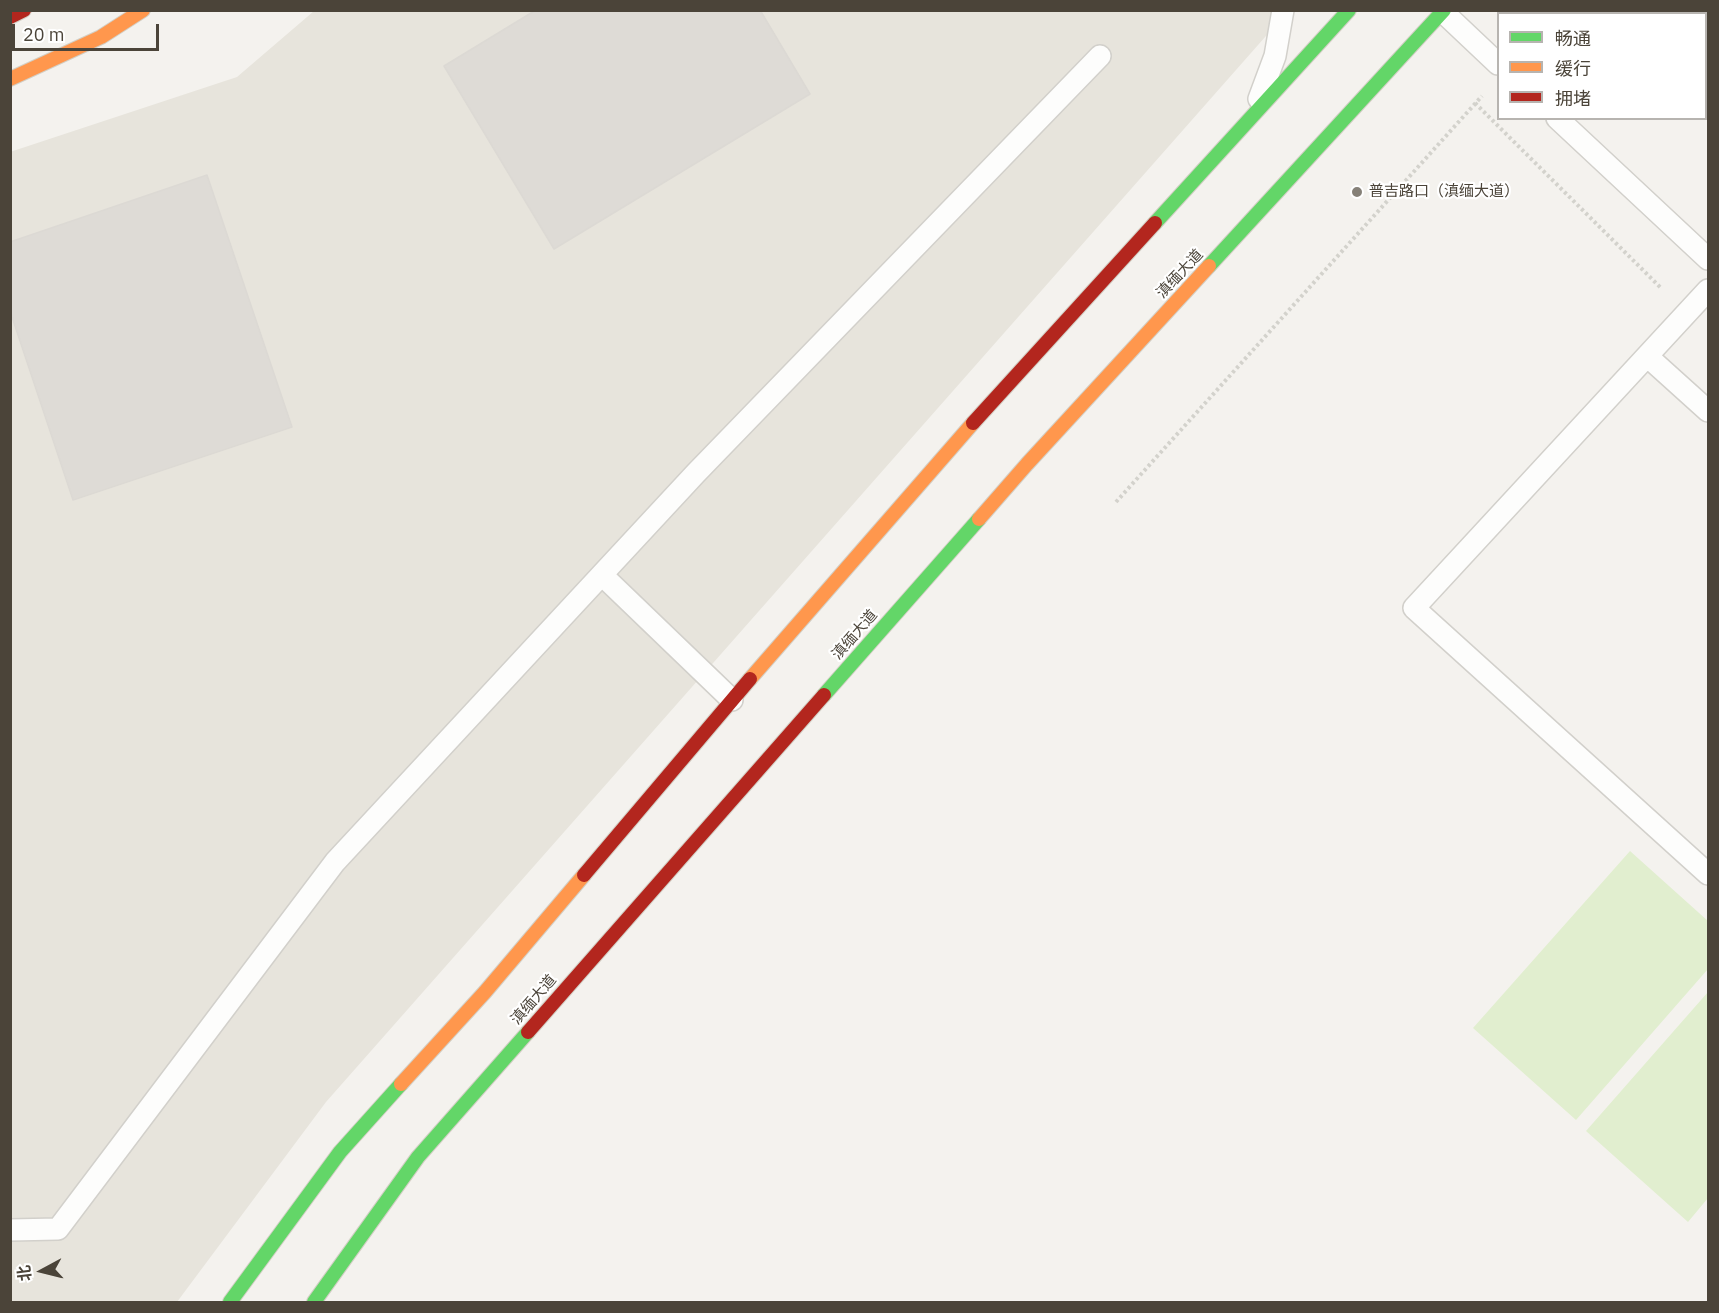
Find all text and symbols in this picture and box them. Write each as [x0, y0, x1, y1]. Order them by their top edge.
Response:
scale bar [15, 12, 162, 50]
legend [1497, 12, 1707, 120]
text: 20 m [23, 23, 65, 46]
text: 畅通 [1555, 27, 1591, 50]
text: 缓行 [1555, 57, 1591, 80]
text: 拥堵 [1555, 87, 1591, 110]
place label: 普吉路口（滇缅大道） [1369, 183, 1519, 201]
marker: 普吉路口（滇缅大道） [1350, 185, 1364, 199]
street label: 滇缅大道 [1153, 246, 1207, 302]
street label: 滇缅大道 [829, 606, 881, 664]
street label: 滇缅大道 [508, 971, 560, 1029]
north arrow [12, 1241, 72, 1301]
text: 北 [13, 1264, 35, 1282]

